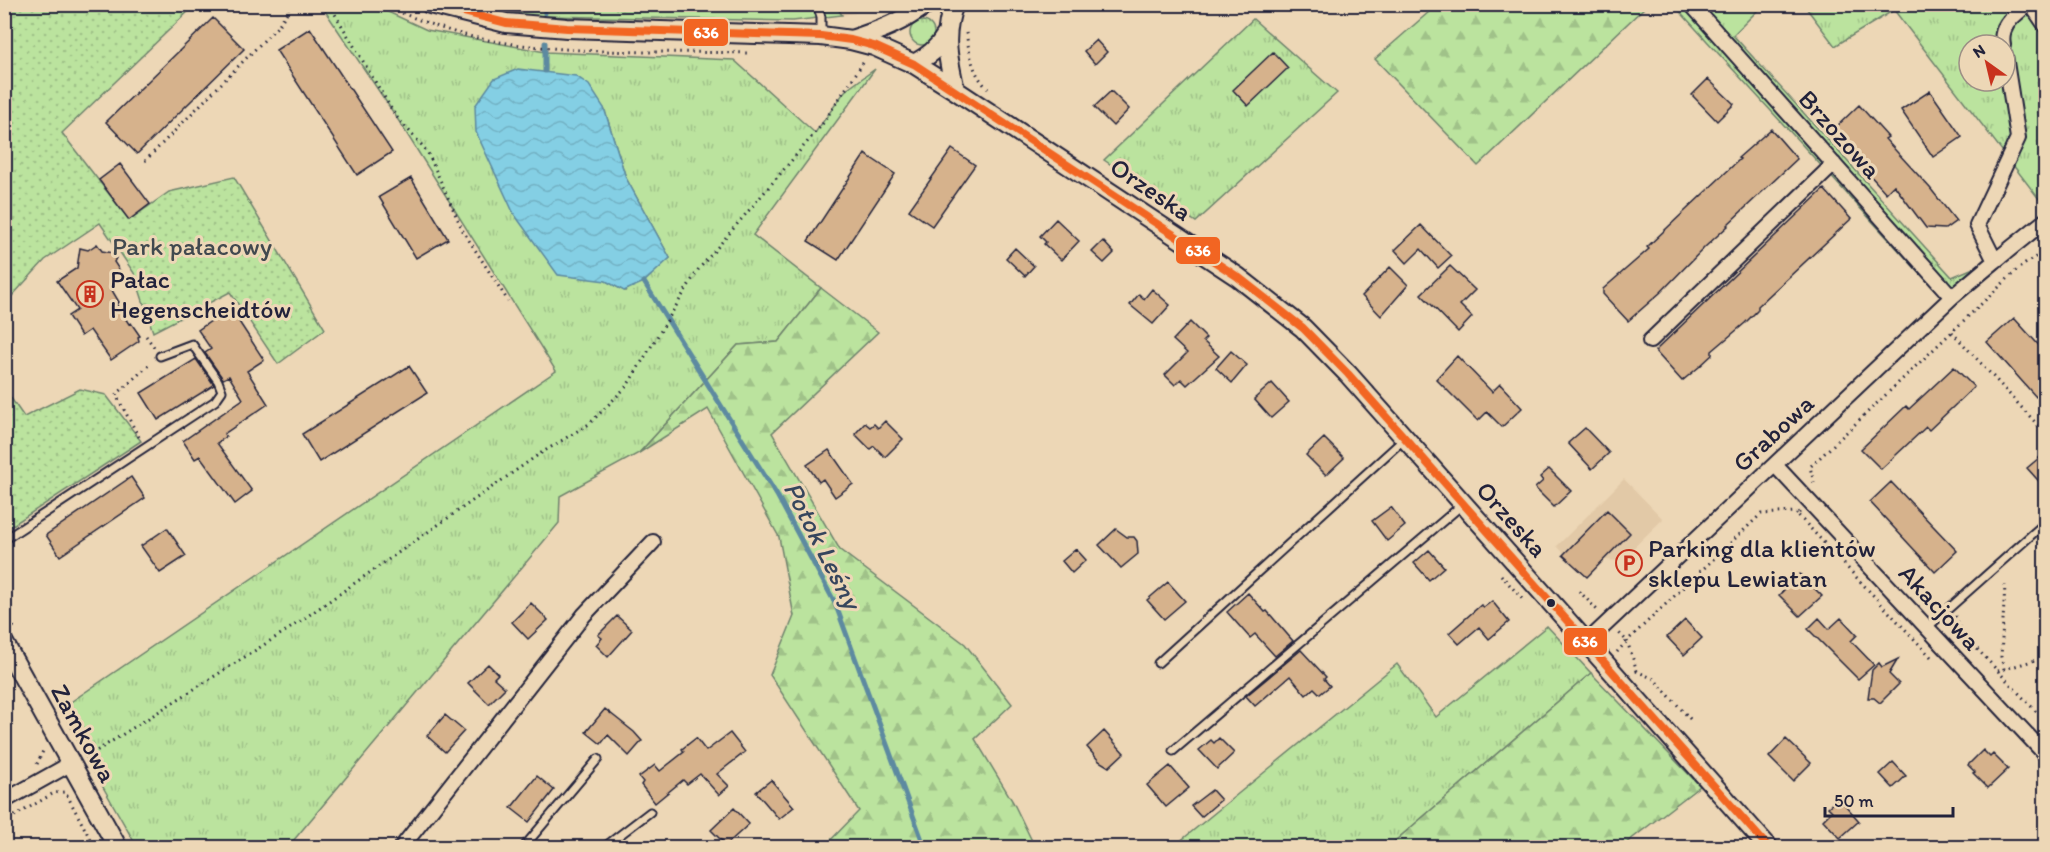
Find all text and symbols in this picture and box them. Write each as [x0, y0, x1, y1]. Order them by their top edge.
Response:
line badge: 636 [683, 18, 729, 47]
text: 636 [693, 23, 719, 42]
north arrow [1957, 33, 2017, 93]
text: N [1969, 40, 1989, 62]
street label: Brzozowa [1792, 83, 1889, 185]
street label: Orzeska [1104, 150, 1198, 228]
park label: Park pałacowy [112, 230, 272, 262]
line badge: 636 [1175, 236, 1221, 265]
text: 636 [1185, 241, 1211, 260]
place label: Pałac Hegenscheidtów [110, 263, 291, 325]
building icon: Pałac Hegenscheidtów [75, 279, 105, 309]
street label: Grabowa [1726, 387, 1821, 479]
street label: Orzeska [1470, 474, 1555, 564]
water label: Potok Leśny [777, 476, 871, 617]
place label: Parking dla klientów sklepu Lewiatan [1648, 532, 1876, 594]
parking icon: Parking dla klientów sklepu Lewiatan [1614, 548, 1644, 578]
street label: Akacjowa [1892, 557, 1988, 657]
unlabelled marker [1545, 597, 1557, 609]
line badge: 636 [1563, 627, 1608, 656]
text: 636 [1572, 632, 1598, 651]
street label: Zamkowa [44, 678, 124, 788]
scale bar [1825, 780, 1952, 818]
text: 50 m [1834, 790, 1874, 812]

